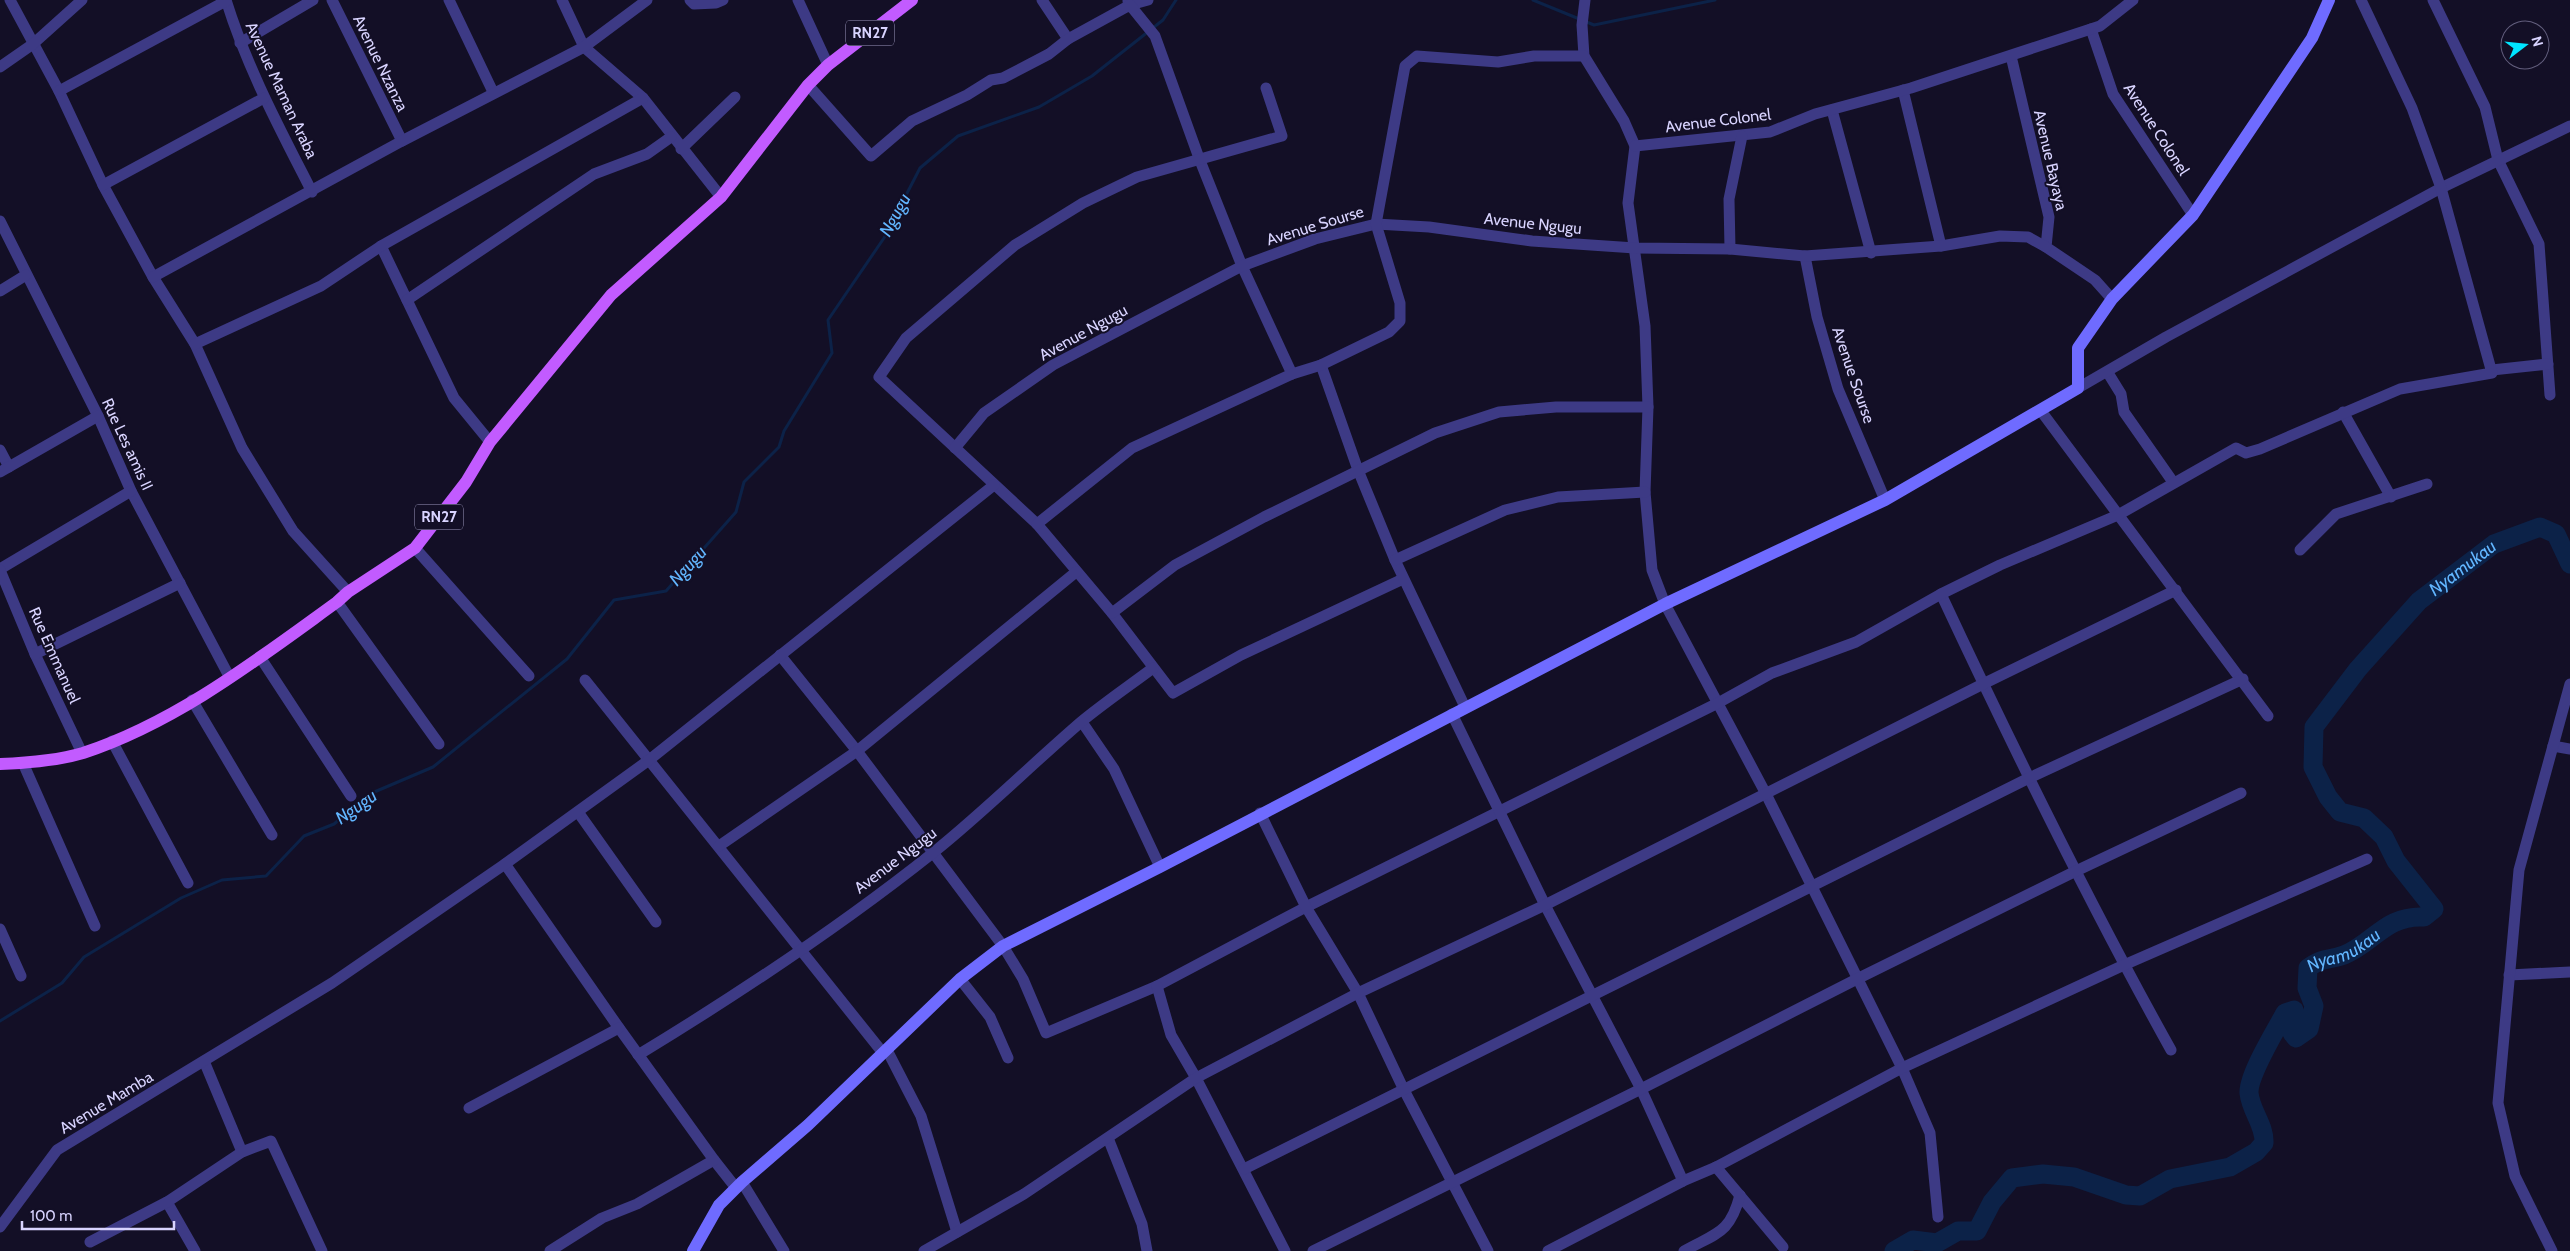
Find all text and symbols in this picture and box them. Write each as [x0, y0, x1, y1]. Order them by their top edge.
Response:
street label: Avenue Nzanza [349, 12, 412, 115]
street label: Avenue Maman Araba [242, 19, 322, 162]
road number: RN27 [846, 20, 894, 46]
north arrow [2500, 20, 2550, 70]
text: N [2527, 34, 2548, 49]
street label: Avenue Colonel [2120, 80, 2194, 179]
street label: Avenue Colonel [1664, 105, 1772, 136]
street label: Avenue Bayaya [2030, 108, 2071, 212]
water label: Ngugu [875, 190, 916, 240]
street label: Avenue Sourse [1264, 202, 1366, 249]
street label: Avenue Ngugu [1483, 209, 1583, 238]
street label: Avenue Ngugu [1036, 300, 1131, 365]
street label: Avenue Sourse [1828, 324, 1879, 426]
street label: Rue Les amis II [98, 395, 157, 493]
road number: RN27 [415, 504, 463, 530]
water label: Nyamukau [2424, 535, 2501, 601]
water label: Ngugu [664, 542, 712, 590]
street label: Rue Emmanuel [25, 604, 84, 706]
water label: Ngugu [331, 785, 381, 829]
street label: Avenue Ngugu [850, 823, 940, 897]
water label: Nyamukau [2303, 924, 2385, 977]
street label: Avenue Mamba [56, 1067, 157, 1138]
scale bar [22, 1198, 175, 1230]
text: 100 m [30, 1207, 72, 1225]

